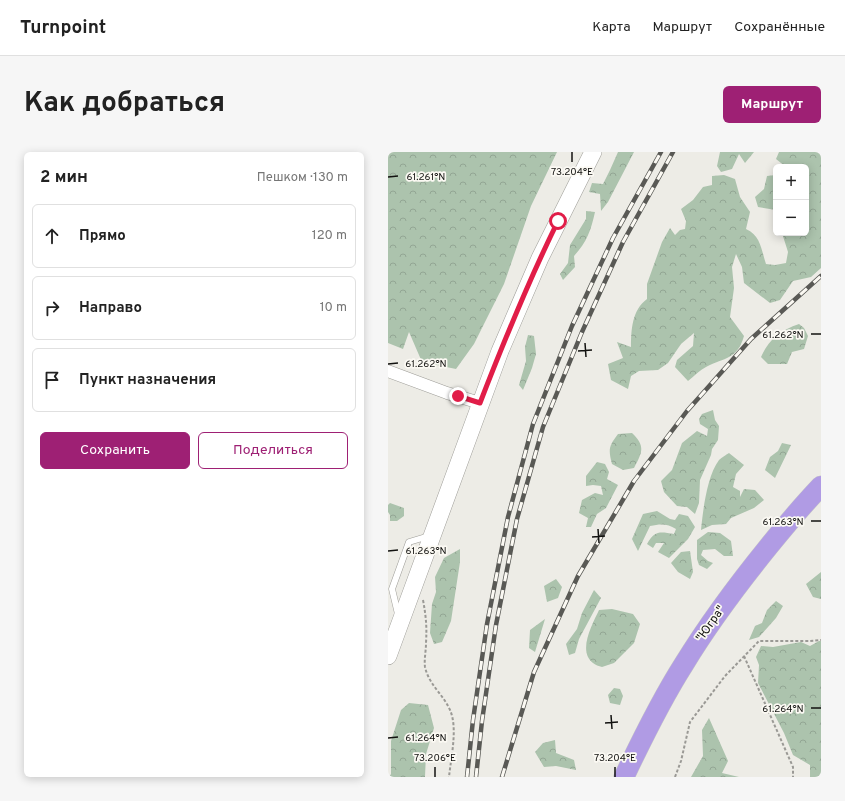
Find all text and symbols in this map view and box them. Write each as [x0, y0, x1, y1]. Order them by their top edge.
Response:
text: Turnpoint [20, 16, 106, 40]
text: Карта [592, 19, 631, 36]
text: Маршрут [653, 19, 712, 36]
text: Сохранённые [734, 19, 825, 36]
text: Как добраться [24, 86, 225, 122]
button: Маршрут [723, 86, 821, 123]
map controls [773, 164, 809, 236]
button: + [773, 164, 809, 200]
text: 73.204°E [551, 166, 593, 179]
text: 2 мин [40, 167, 88, 189]
text: Пешком · 130 m [257, 170, 348, 186]
text: 61.261°N [407, 171, 445, 184]
button: − [773, 200, 809, 236]
route start [549, 212, 567, 230]
icon: ahead [41, 225, 63, 247]
text: Прямо [79, 227, 126, 246]
text: 120 m [312, 228, 347, 244]
icon: right [41, 297, 63, 319]
text: Направо [79, 299, 142, 318]
text: 10 m [320, 300, 347, 316]
text: 61.262°N [762, 329, 804, 342]
text: 61.262°N [405, 358, 447, 371]
icon: arrive [41, 369, 63, 391]
text: Пункт назначения [79, 371, 216, 390]
route end [449, 387, 467, 405]
button: Сохранить [40, 432, 190, 469]
button: Поделиться [198, 432, 348, 469]
text: 61.263°N [762, 516, 804, 529]
text: 61.263°N [405, 545, 447, 558]
street label: "Югра" [693, 603, 729, 645]
text: 61.264°N [762, 703, 804, 716]
text: 61.264°N [405, 732, 447, 745]
text: 73.206°E [414, 752, 456, 765]
text: 73.204°E [594, 752, 636, 765]

